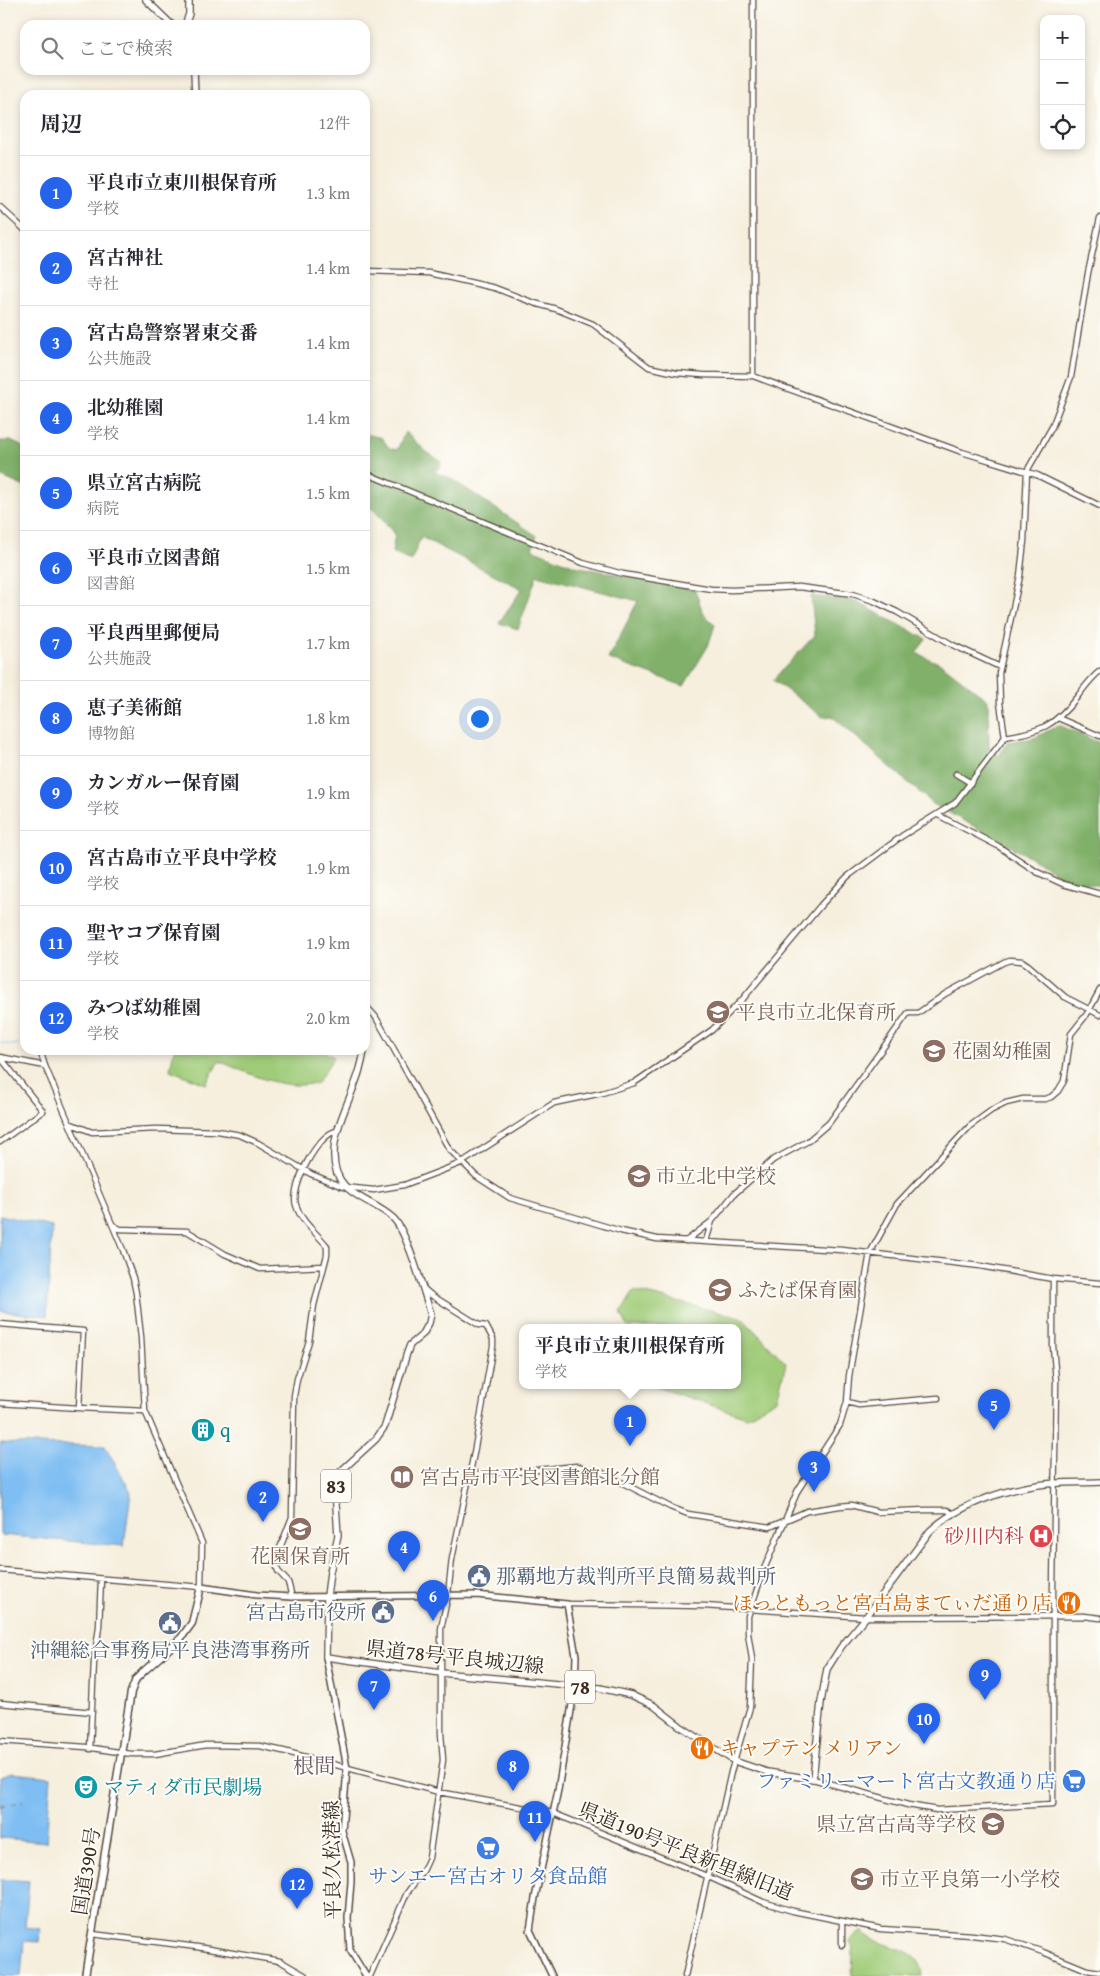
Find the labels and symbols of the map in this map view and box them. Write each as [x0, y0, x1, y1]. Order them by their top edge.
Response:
your location [467, 706, 493, 732]
place label: 平良市立北保育所 [736, 997, 896, 1026]
school or university icon: 平良市立北保育所 [705, 999, 731, 1025]
place label: 花園幼稚園 [952, 1036, 1052, 1065]
school or university icon: 花園幼稚園 [921, 1038, 947, 1064]
place label: 市立北中学校 [656, 1161, 776, 1190]
school or university icon: 市立北中学校 [626, 1163, 652, 1189]
place label: ふたば保育園 [738, 1275, 858, 1304]
school or university icon: ふたば保育園 [707, 1277, 733, 1303]
pin: 5 [978, 1389, 1010, 1430]
pin: 1 [614, 1405, 646, 1446]
place label: q [220, 1415, 231, 1444]
building icon: q [190, 1417, 216, 1443]
pin: 3 [798, 1451, 830, 1492]
place label: 宮古島市平良図書館北分館 [420, 1462, 660, 1491]
library icon: 宮古島市平良図書館北分館 [389, 1464, 415, 1490]
road number: 83 [321, 1470, 351, 1502]
pin: 2 [247, 1481, 279, 1522]
school or university icon: 花園保育所 [287, 1516, 313, 1542]
place label: 砂川内科 [944, 1521, 1024, 1550]
hospital icon: 砂川内科 [1028, 1523, 1054, 1549]
pin: 4 [388, 1531, 420, 1572]
place label: 花園保育所 [250, 1541, 350, 1570]
place label: 那覇地方裁判所平良簡易裁判所 [496, 1561, 776, 1590]
public building icon: 那覇地方裁判所平良簡易裁判所 [466, 1563, 492, 1589]
pin: 6 [417, 1580, 449, 1621]
place label: ほっともっと宮古島まてぃだ通り店 [732, 1588, 1052, 1617]
restaurant icon: ほっともっと宮古島まてぃだ通り店 [1056, 1590, 1082, 1616]
place label: 宮古島市役所 [246, 1597, 366, 1626]
public building icon: 宮古島市役所 [370, 1599, 396, 1625]
public building icon: 沖縄総合事務局平良港湾事務所 [157, 1610, 183, 1636]
street label: 県道78号平良城辺線 [364, 1633, 546, 1680]
place label: 沖縄総合事務局平良港湾事務所 [30, 1635, 310, 1664]
pin: 9 [969, 1659, 1001, 1700]
pin: 7 [358, 1669, 390, 1710]
road number: 78 [565, 1670, 595, 1704]
pin: 10 [908, 1703, 940, 1744]
place label: キャプテン メリアン [720, 1733, 903, 1762]
restaurant icon: キャプテン メリアン [689, 1735, 715, 1761]
district label: 根間 [293, 1750, 335, 1781]
pin: 8 [497, 1750, 529, 1791]
place label: ファミリーマート宮古文教通り店 [756, 1766, 1056, 1795]
supermarket icon: ファミリーマート宮古文教通り店 [1061, 1768, 1087, 1794]
place label: マティダ市民劇場 [104, 1772, 262, 1801]
theatre icon: マティダ市民劇場 [73, 1774, 99, 1800]
street label: 県道190号平良新里線旧道 [575, 1794, 798, 1907]
street label: 平良久松港線 [316, 1800, 347, 1920]
pin: 11 [519, 1801, 551, 1842]
place label: 県立宮古高等学校 [816, 1809, 976, 1838]
school or university icon: 県立宮古高等学校 [980, 1811, 1006, 1837]
street label: 国道390号 [64, 1825, 107, 1917]
supermarket icon: サンエー宮古オリタ食品館 [475, 1835, 501, 1861]
place label: サンエー宮古オリタ食品館 [369, 1861, 608, 1890]
place label: 市立平良第一小学校 [880, 1864, 1060, 1893]
school or university icon: 市立平良第一小学校 [849, 1866, 875, 1892]
pin: 12 [281, 1868, 313, 1909]

